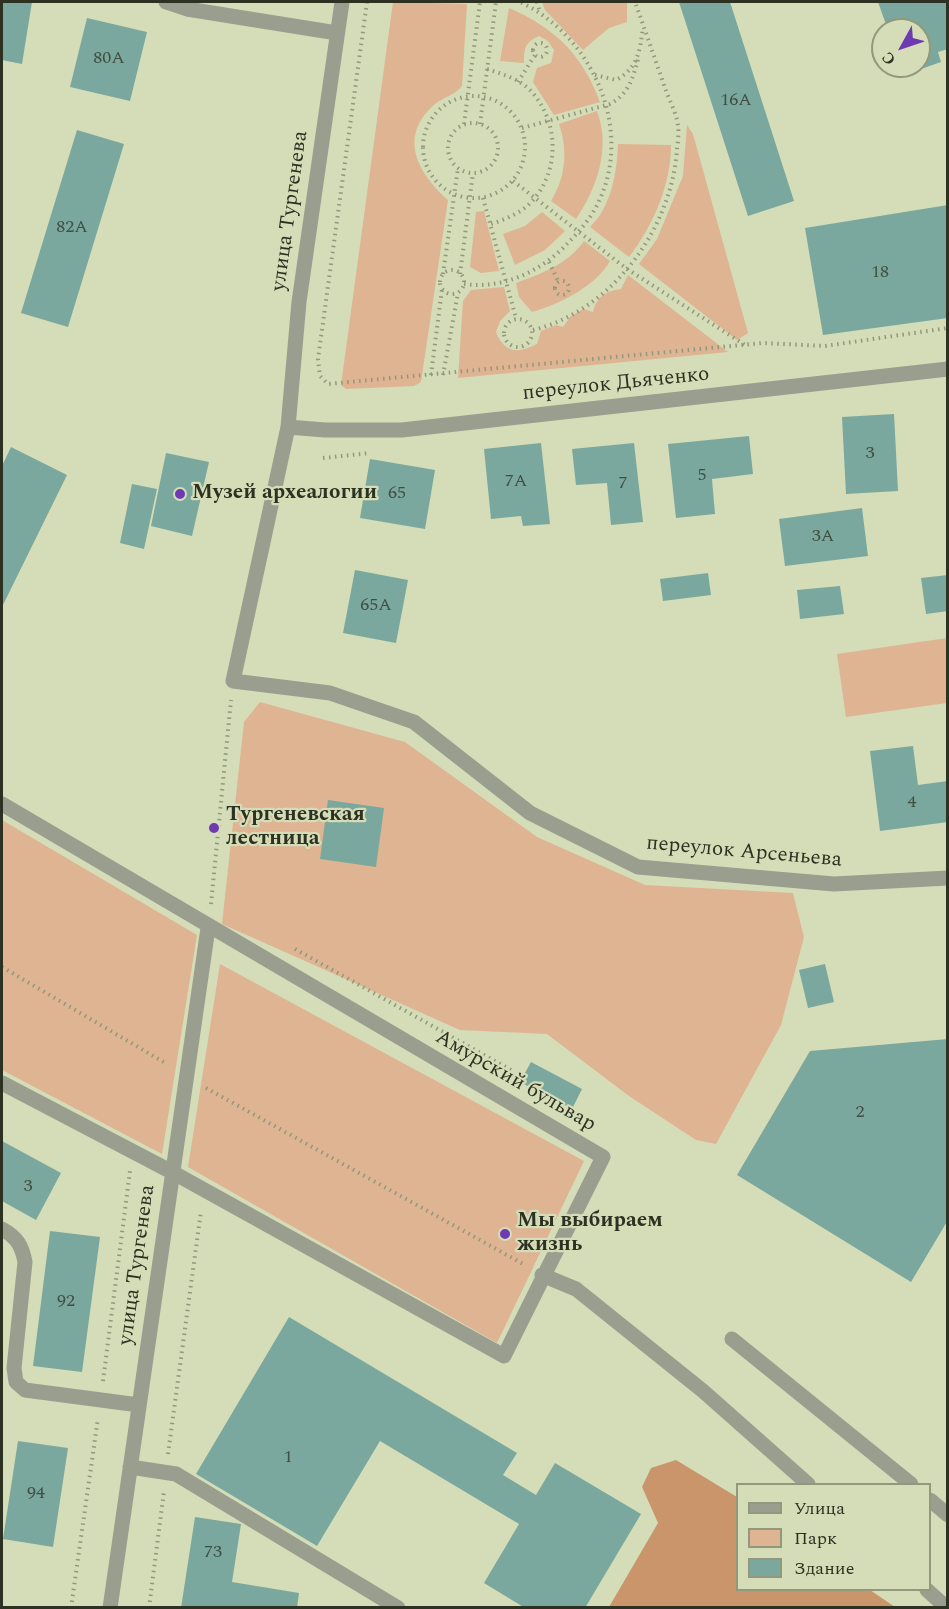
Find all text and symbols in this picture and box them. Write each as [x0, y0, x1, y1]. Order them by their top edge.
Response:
north arrow [871, 18, 931, 78]
text: С [876, 46, 902, 70]
house number: 80А [93, 48, 125, 70]
house number: 16А [720, 90, 752, 112]
street label: улица Тургенева [267, 129, 315, 293]
house number: 82А [56, 217, 88, 239]
house number: 18 [871, 262, 889, 284]
street label: переулок Дьяченко [521, 363, 711, 407]
house number: 3 [866, 443, 874, 465]
house number: 5 [698, 465, 706, 487]
house number: 7А [505, 471, 527, 493]
house number: 7 [619, 473, 627, 495]
place label: Музей археалогии [192, 481, 377, 507]
house number: 65 [388, 483, 406, 505]
marker: Музей археалогии [173, 487, 187, 501]
house number: 3А [812, 526, 834, 548]
house number: 65А [360, 595, 392, 617]
house number: 4 [908, 792, 916, 814]
place label: Тургеневская лестница [226, 803, 365, 853]
marker: Тургеневская лестница [207, 821, 221, 835]
street label: переулок Арсеньева [645, 832, 843, 874]
street label: Амурский бульвар [430, 1026, 600, 1138]
house number: 2 [856, 1102, 864, 1124]
house number: 3 [24, 1176, 32, 1198]
street label: улица Тургенева [114, 1183, 162, 1347]
place label: Мы выбираем жизнь [517, 1209, 663, 1259]
marker: Мы выбираем жизнь [498, 1227, 512, 1241]
house number: 92 [57, 1291, 75, 1313]
house number: 1 [284, 1447, 292, 1469]
house number: 94 [27, 1483, 45, 1505]
legend [736, 1483, 931, 1591]
text: Улица [794, 1495, 845, 1522]
text: Парк [794, 1525, 837, 1552]
house number: 73 [204, 1542, 222, 1564]
text: Здание [794, 1555, 854, 1582]

